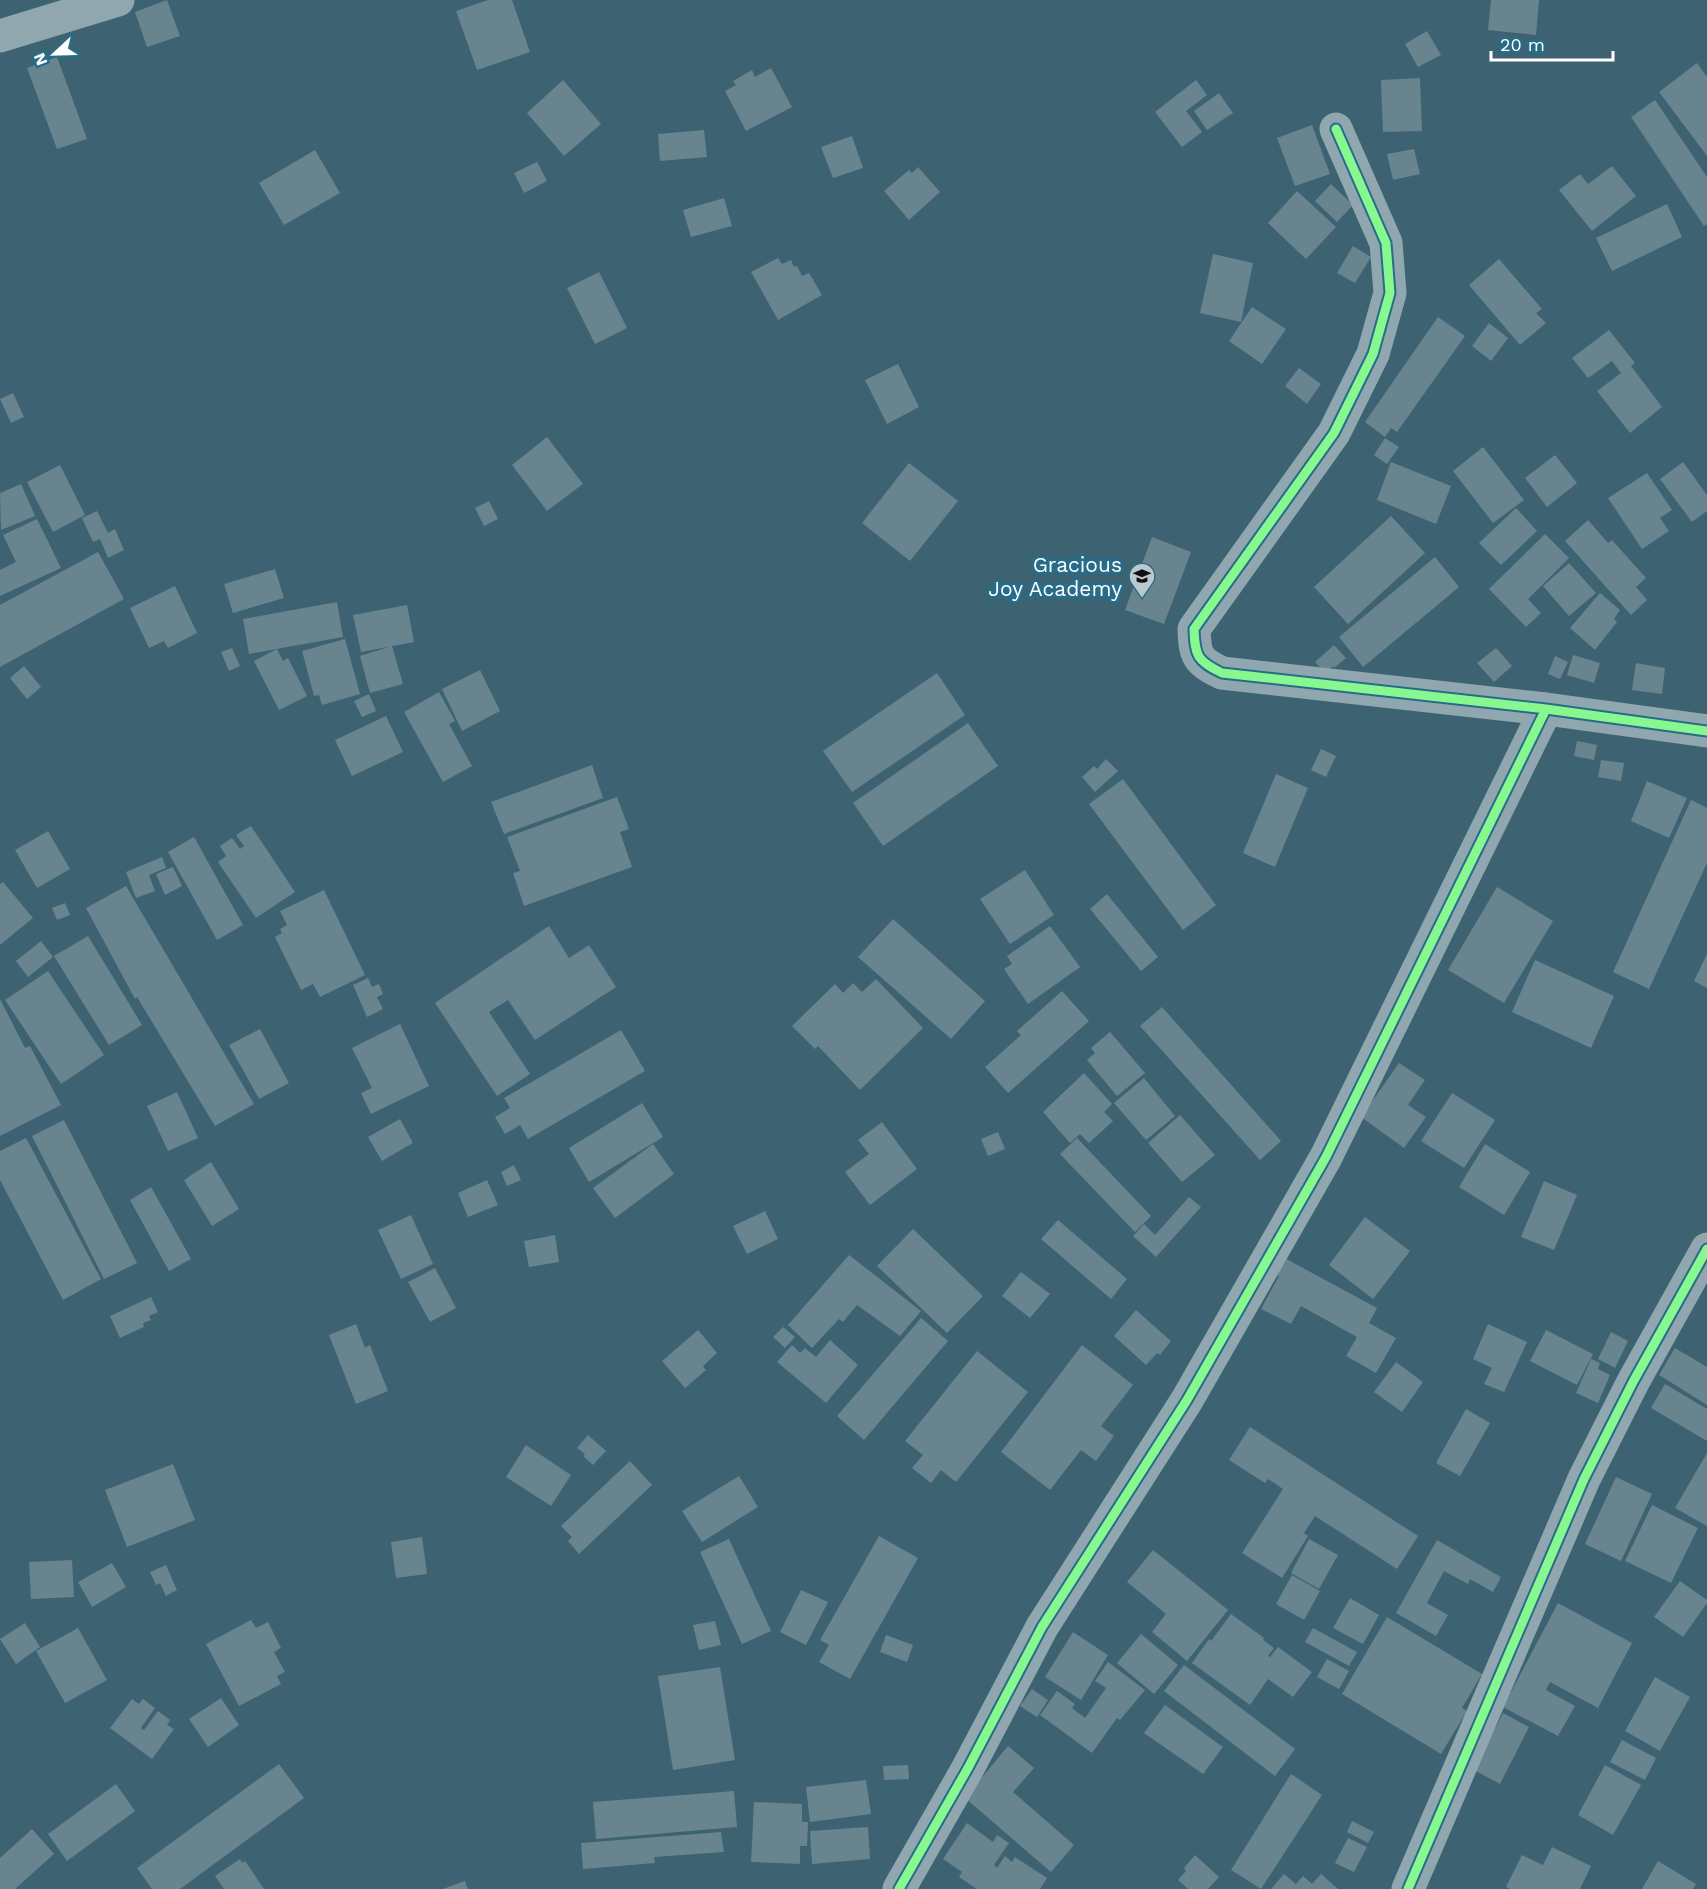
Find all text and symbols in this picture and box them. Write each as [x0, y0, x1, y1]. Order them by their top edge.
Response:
north arrow [24, 24, 84, 84]
scale bar [1491, 24, 1612, 62]
text: 20 m [1500, 34, 1545, 55]
text: N [30, 50, 52, 68]
place label: Gracious Joy Academy [988, 552, 1122, 601]
school or university icon: Gracious Joy Academy [1127, 561, 1157, 599]

